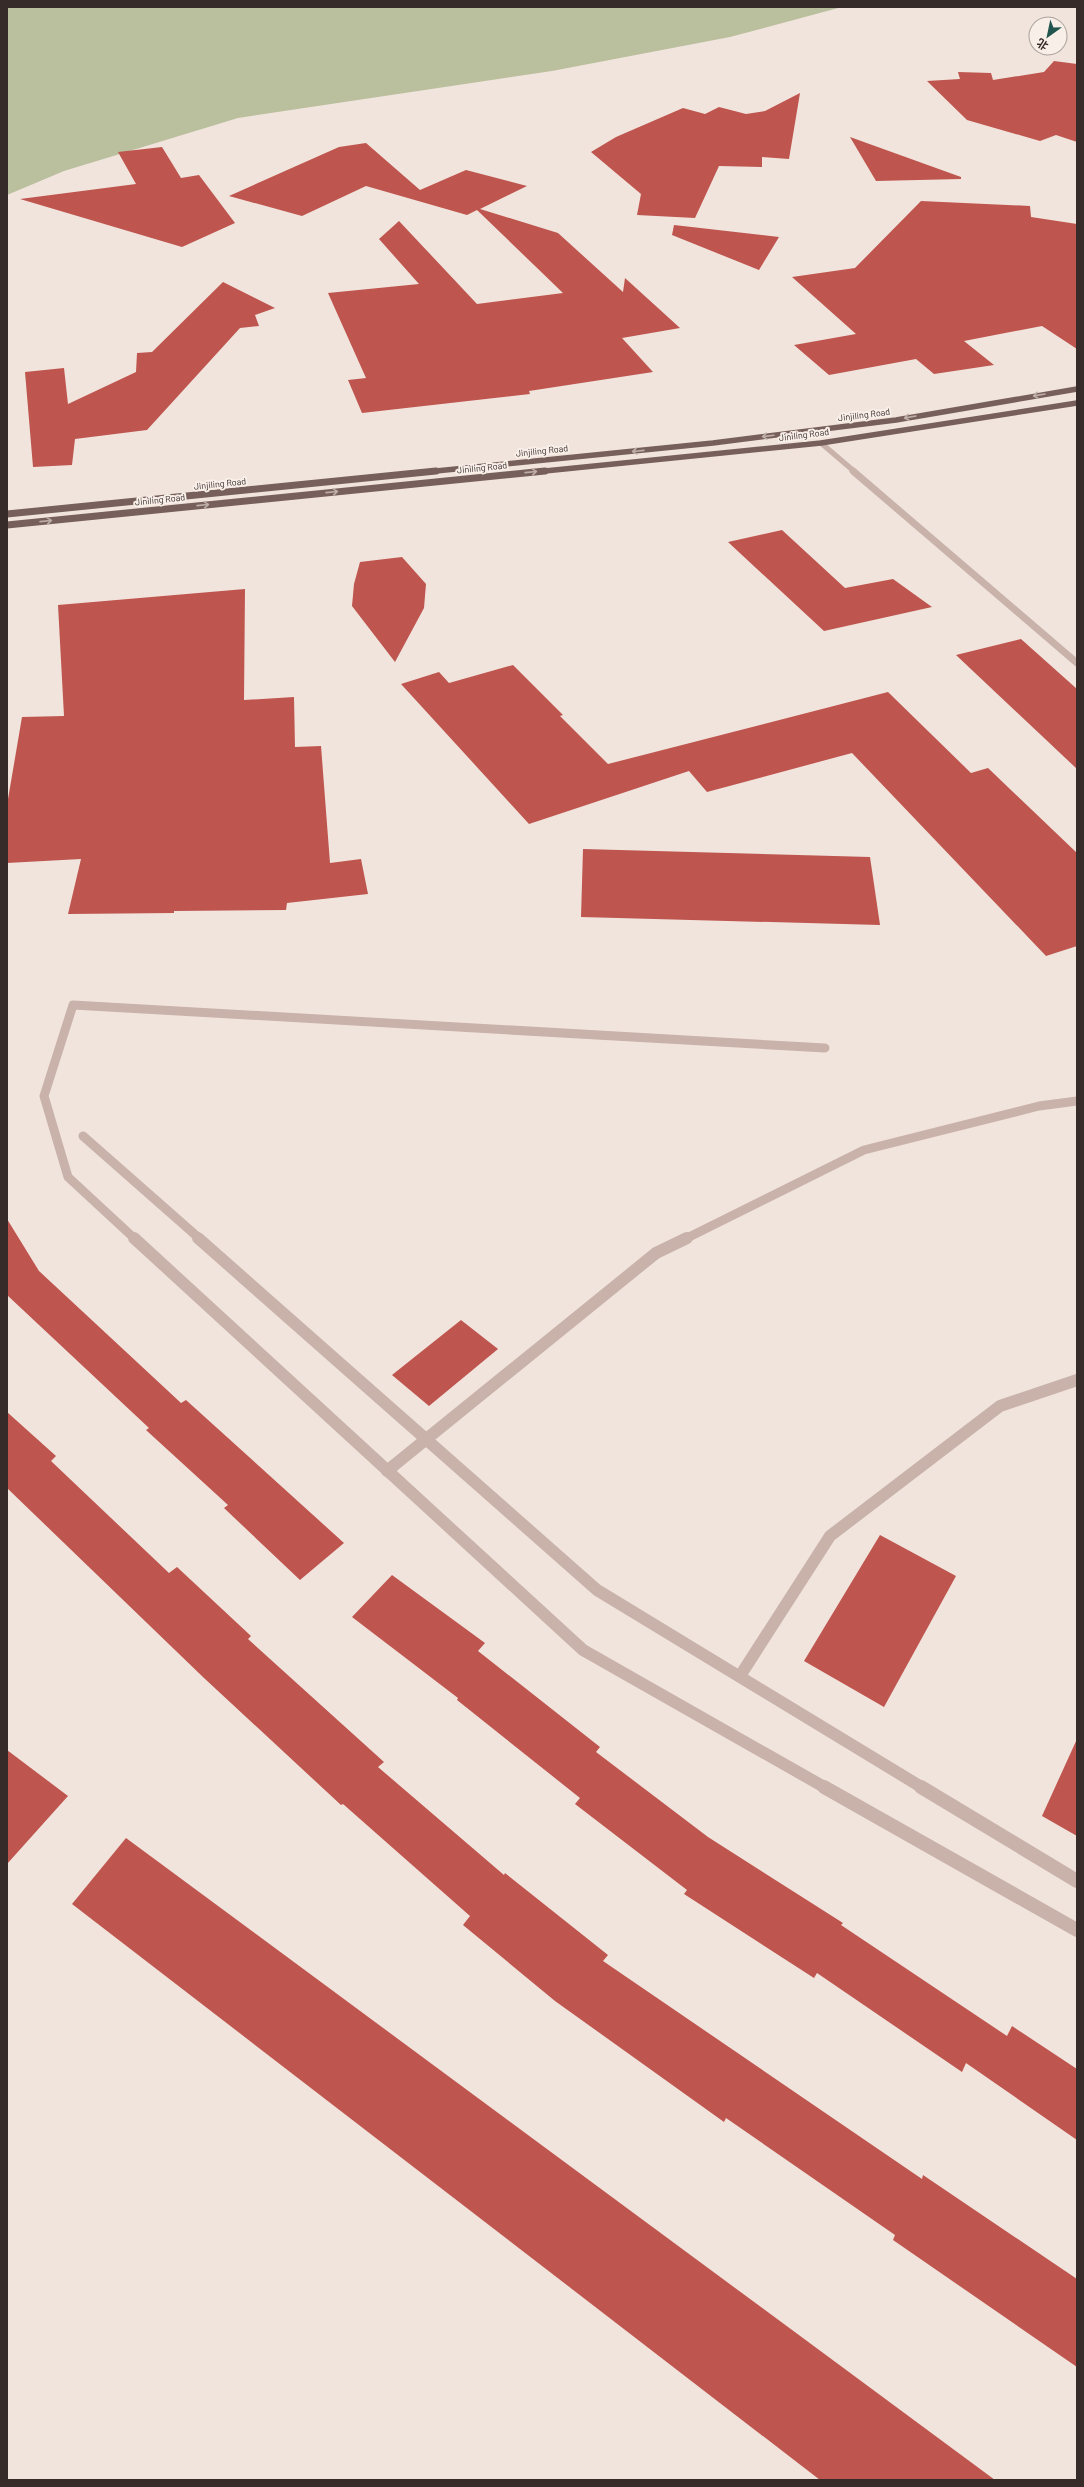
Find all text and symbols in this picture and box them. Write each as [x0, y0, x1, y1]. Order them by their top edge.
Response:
north arrow [1028, 16, 1068, 56]
text: 北 [1034, 36, 1050, 53]
one-way arrow [1032, 392, 1045, 400]
street label: Jinjiling Road [837, 406, 891, 423]
one-way arrow [904, 413, 917, 421]
street label: Jiniling Road [778, 426, 830, 443]
one-way arrow [762, 432, 775, 440]
street label: Jinjiling Road [515, 442, 569, 459]
one-way arrow [632, 447, 645, 454]
street label: Jiniling Road [456, 459, 508, 476]
one-way arrow [524, 468, 537, 476]
street label: Jinjiling Road [193, 475, 247, 492]
one-way arrow [325, 488, 338, 496]
street label: Jiniling Road [134, 491, 186, 508]
one-way arrow [196, 501, 209, 509]
one-way arrow [39, 517, 52, 525]

